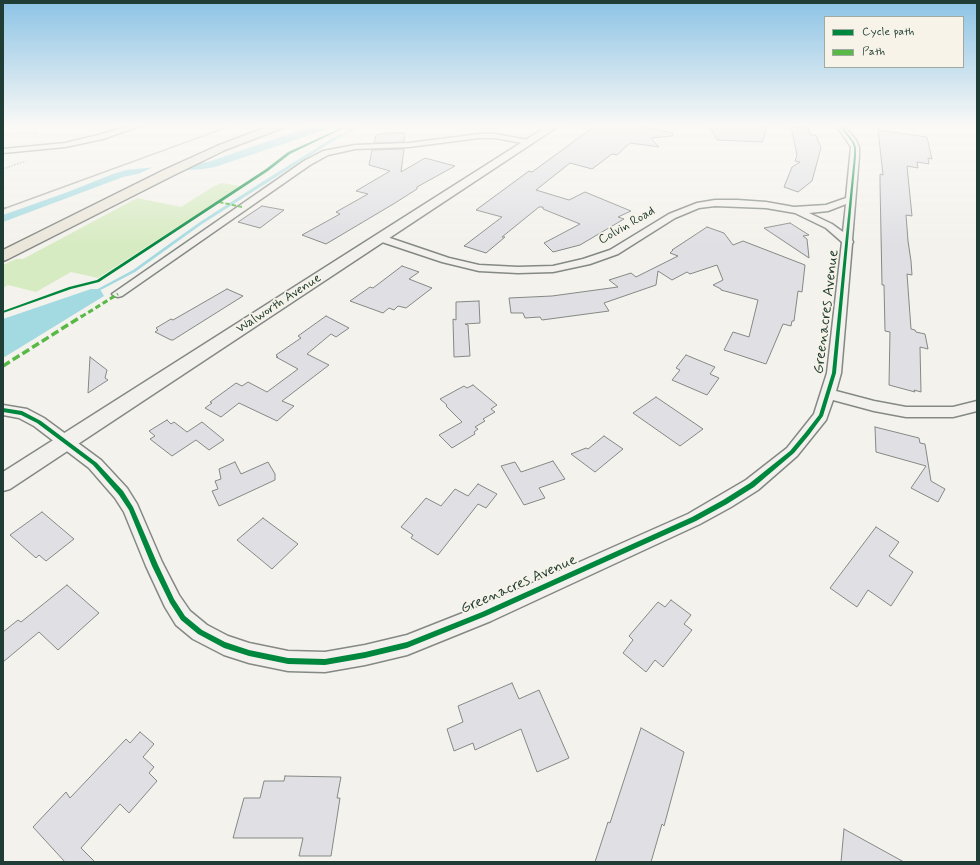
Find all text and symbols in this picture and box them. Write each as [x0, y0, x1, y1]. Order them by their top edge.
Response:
legend [824, 16, 964, 68]
text: Cycle path [862, 24, 914, 40]
text: Path [862, 44, 885, 60]
street label: Colvin Road [596, 204, 658, 248]
street label: Greenacres Avenue [810, 249, 844, 375]
street label: Walworth Avenue [234, 271, 324, 337]
street label: Greenacres Avenue [458, 551, 580, 619]

